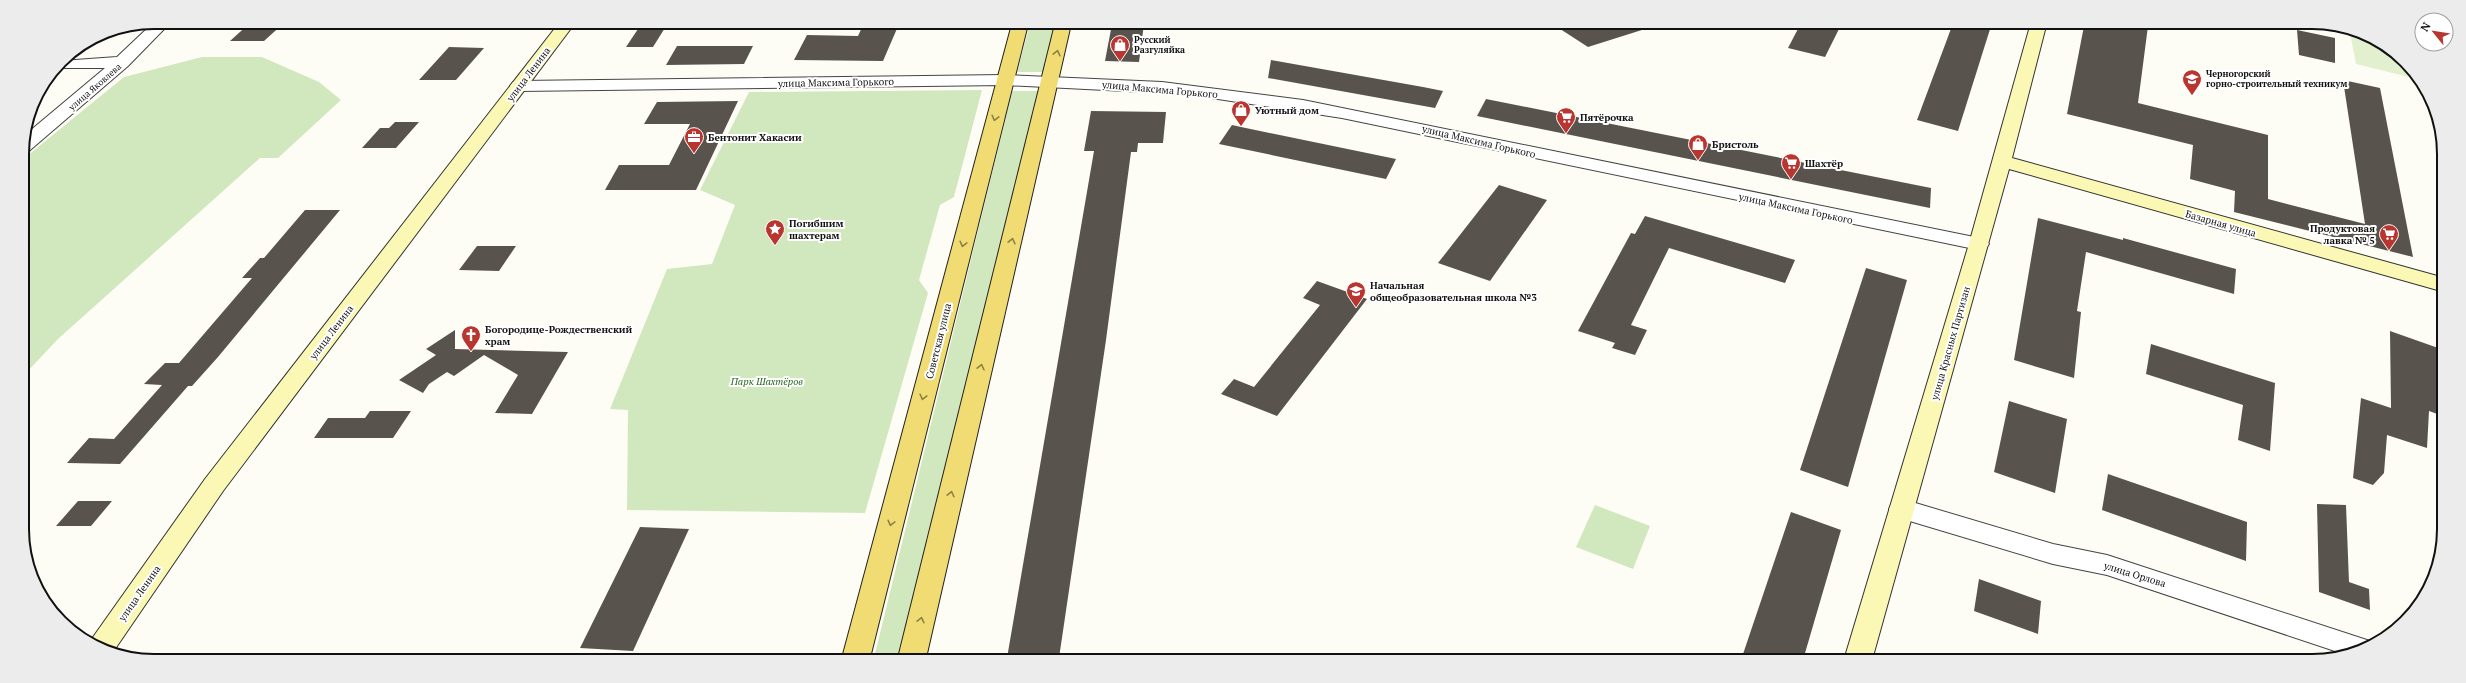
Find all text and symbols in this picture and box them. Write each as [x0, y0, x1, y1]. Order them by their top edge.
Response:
north arrow [2414, 12, 2454, 52]
text: N [2417, 19, 2434, 34]
shop icon: Русский Разгуляйка [1109, 34, 1131, 62]
place label: Русский Разгуляйка [1134, 34, 1185, 56]
street label: улица Ленина [503, 44, 553, 105]
one-way arrow [1052, 49, 1060, 56]
street label: улица Яковлева [65, 61, 124, 114]
school or university icon: Черногорский горно-строительный техникум [2181, 68, 2203, 96]
place label: Черногорский горно-строительный техникум [2206, 68, 2348, 90]
street label: улица Максима Горького [777, 75, 895, 90]
street label: улица Максима Горького [1101, 78, 1219, 101]
shop icon: Уютный дом [1230, 99, 1252, 127]
place label: Уютный дом [1255, 104, 1319, 117]
supermarket icon: Пятёрочка [1555, 106, 1577, 134]
place label: Пятёрочка [1580, 111, 1634, 124]
one-way arrow [991, 114, 1000, 121]
street label: улица Максима Горького [1420, 122, 1537, 161]
office icon: Бентонит Хакасии [683, 126, 705, 154]
place label: Бентонит Хакасии [708, 131, 802, 144]
shop icon: Бристоль [1687, 133, 1709, 161]
place label: Бристоль [1712, 138, 1759, 151]
supermarket icon: Шахтёр [1780, 152, 1802, 180]
place label: Шахтёр [1805, 157, 1843, 170]
street label: улица Максима Горького [1737, 190, 1854, 227]
street label: Базарная улица [2184, 207, 2258, 240]
place label: Погибшим шахтерам [789, 217, 843, 242]
place icon: Погибшим шахтерам [764, 218, 786, 246]
place label: Продуктовая лавка № 5 [2310, 222, 2375, 247]
supermarket icon: Продуктовая лавка № 5 [2378, 223, 2400, 251]
one-way arrow [1007, 238, 1015, 244]
one-way arrow [959, 241, 967, 247]
place label: Начальная общеобразовательная школа №3 [1370, 279, 1537, 304]
school or university icon: Начальная общеобразовательная школа №3 [1345, 280, 1367, 308]
street label: улица Красных Партизан [1928, 285, 1973, 402]
street label: улица Ленина [306, 302, 356, 363]
street label: Советская улица [923, 302, 954, 380]
place label: Богородице-Рождественский храм [485, 323, 633, 348]
church icon: Богородице-Рождественский храм [460, 324, 482, 352]
one-way arrow [977, 364, 985, 370]
park label: Парк Шахтёров [730, 375, 803, 388]
one-way arrow [920, 394, 928, 400]
one-way arrow [947, 491, 955, 497]
one-way arrow [887, 519, 896, 526]
street label: улица Орлова [2101, 559, 2167, 590]
street label: улица Ленина [115, 563, 163, 624]
one-way arrow [916, 617, 925, 624]

